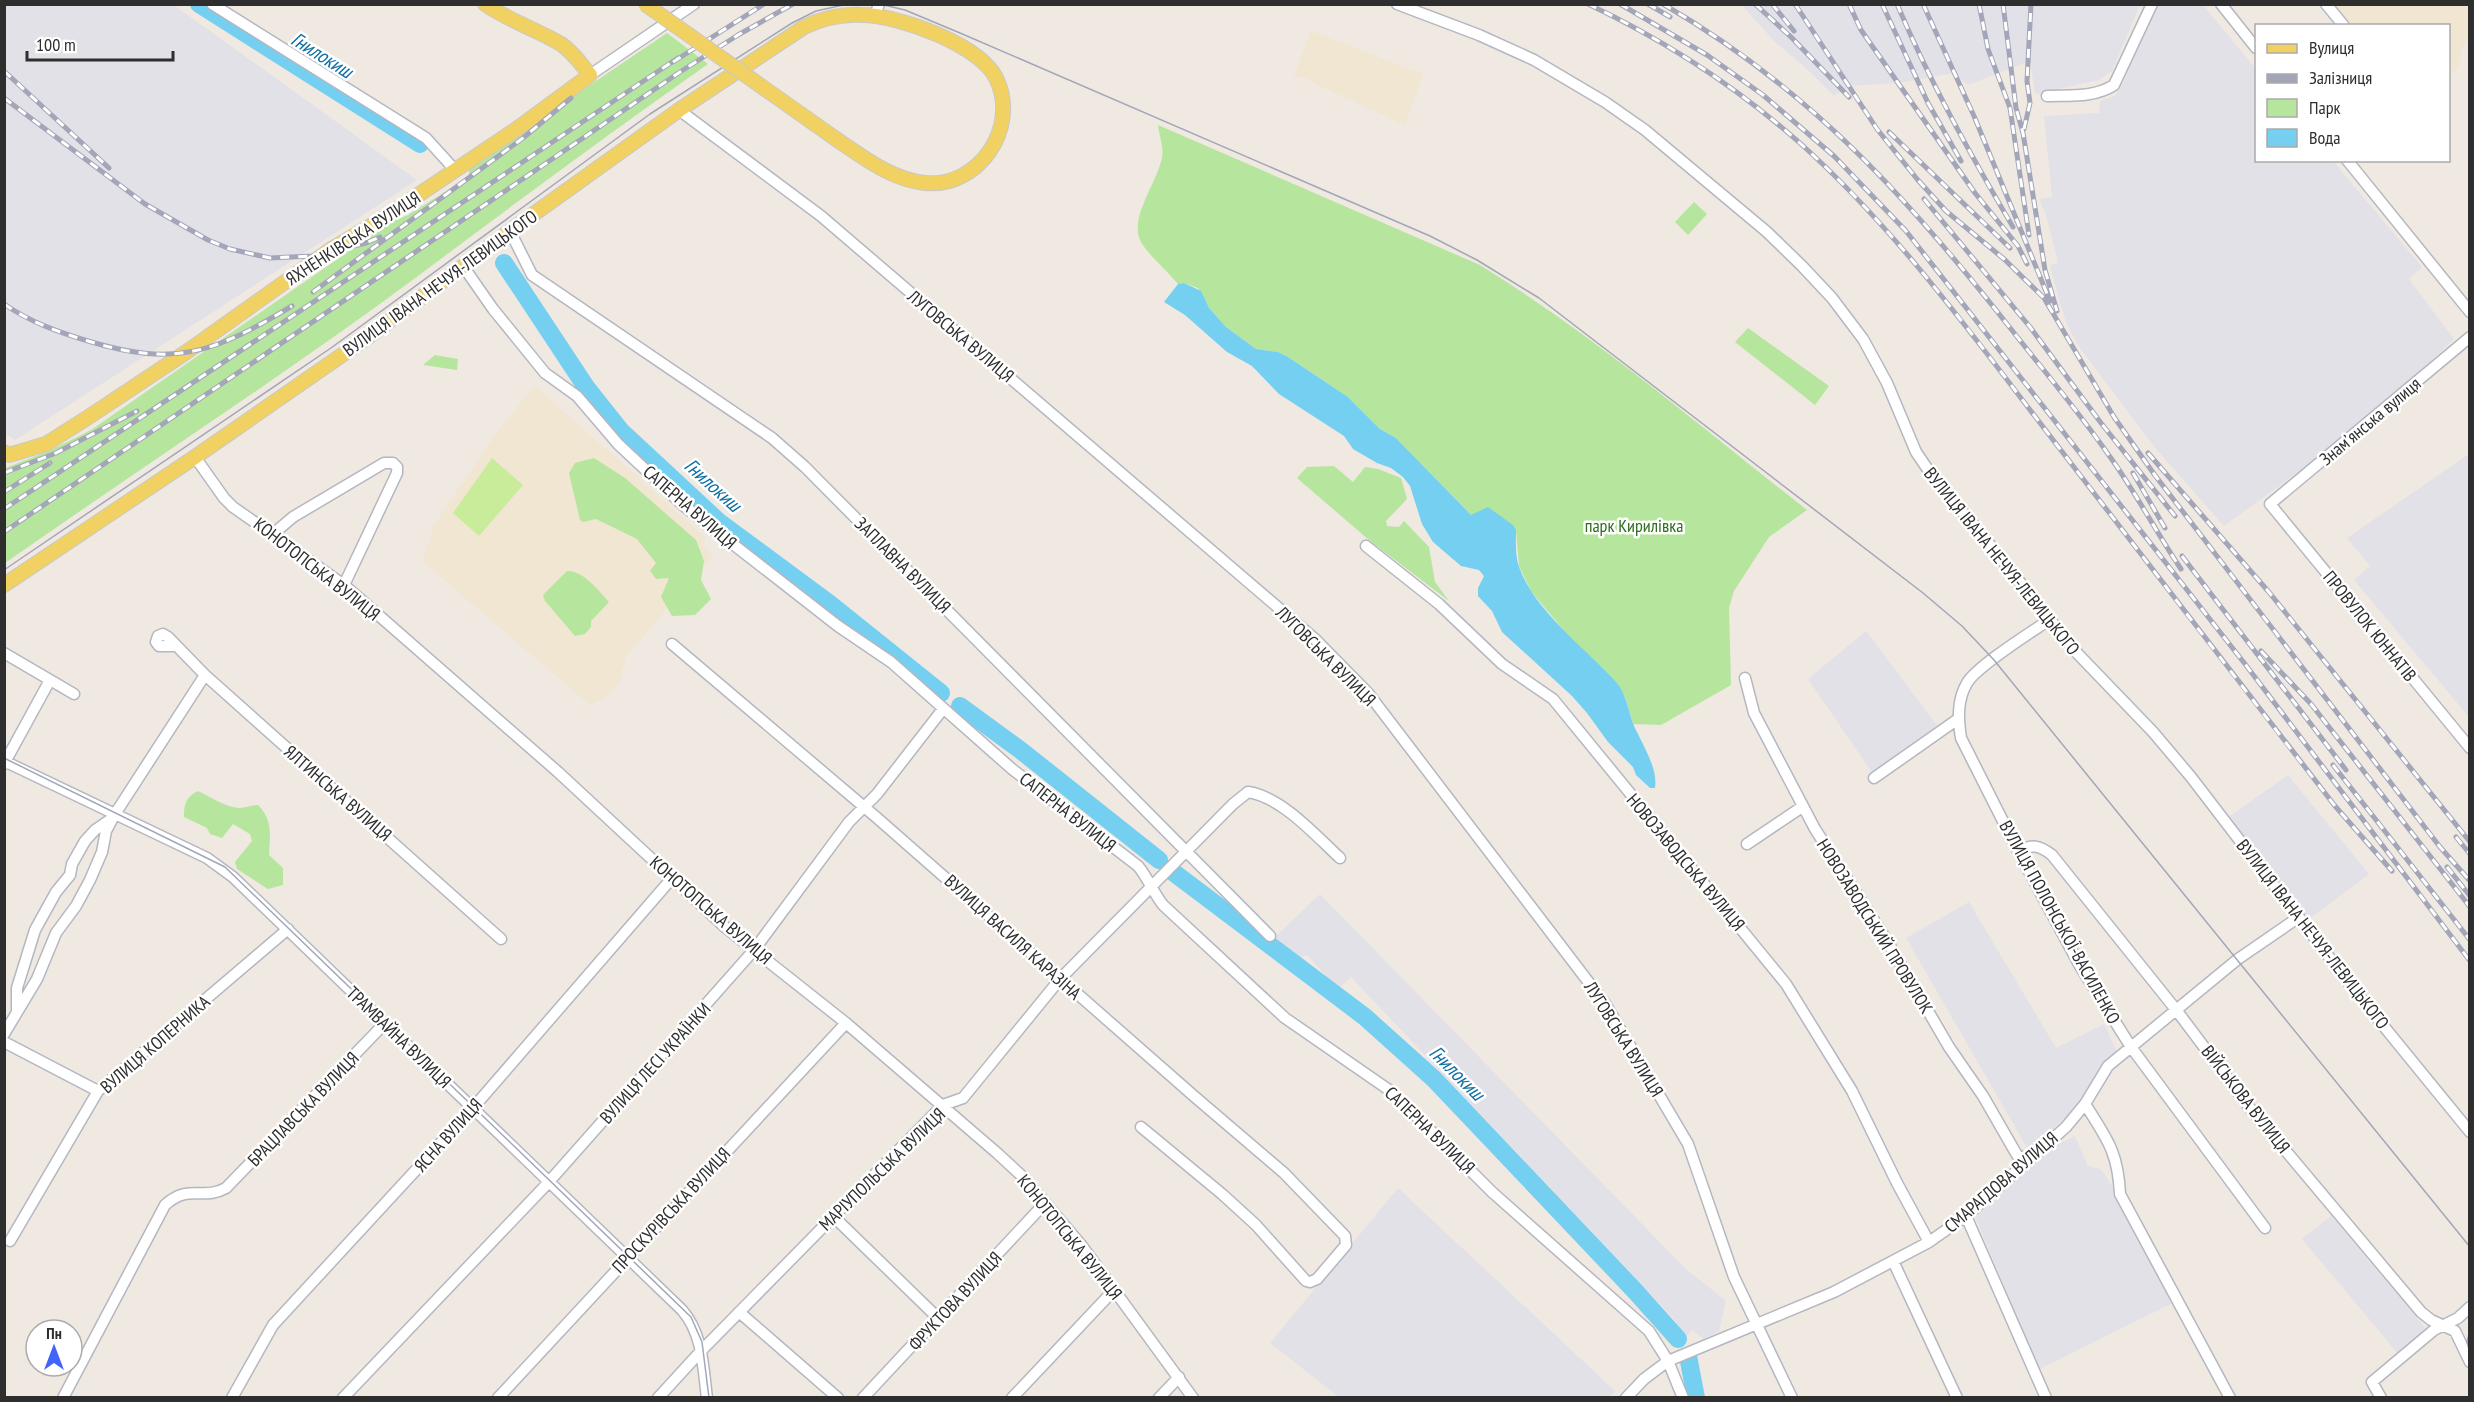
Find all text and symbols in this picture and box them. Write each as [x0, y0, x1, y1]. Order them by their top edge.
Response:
scale bar [27, 24, 172, 62]
legend [2255, 24, 2450, 162]
water label: Гнилокиш [286, 26, 360, 85]
text: 100 m [36, 33, 76, 56]
text: Вулиця [2309, 36, 2354, 59]
text: Залізниця [2309, 66, 2372, 89]
text: Парк [2309, 96, 2340, 119]
text: Вода [2309, 126, 2340, 149]
street label: ЯХНЕНКІВСЬКА ВУЛИЦЯ [281, 186, 425, 290]
street label: ВУЛИЦЯ ІВАНА НЕЧУЯ-ЛЕВИЦЬКОГО [338, 205, 542, 361]
street label: ЛУГОВСЬКА ВУЛИЦЯ [902, 284, 1019, 387]
street label: Знамʼянська вулиця [2315, 372, 2425, 470]
water label: Гнилокиш [679, 453, 749, 519]
street label: САПЕРНА ВУЛИЦЯ [639, 460, 741, 554]
street label: ВУЛИЦЯ ІВАНА НЕЧУЯ-ЛЕВИЦЬКОГО [1919, 462, 2085, 660]
street label: КОНОТОПСЬКА ВУЛИЦЯ [249, 512, 385, 626]
street label: ЗАПЛАВНА ВУЛИЦЯ [850, 512, 956, 618]
park label: парк Кирилівка [1585, 514, 1683, 537]
street label: ПРОВУЛОК ЮННАТІВ [2318, 566, 2422, 686]
street label: ЛУГОВСЬКА ВУЛИЦЯ [1271, 601, 1381, 711]
street label: ЯЛТИНСЬКА ВУЛИЦЯ [279, 740, 397, 846]
street label: САПЕРНА ВУЛИЦЯ [1015, 767, 1121, 857]
street label: НОВОЗАВОДСЬКА ВУЛИЦЯ [1622, 789, 1750, 935]
street label: ВУЛИЦЯ ПОЛОНСЬКОЇ-ВАСИЛЕНКО [1994, 816, 2126, 1028]
street label: НОВОЗАВОДСЬКИЙ ПРОВУЛОК [1812, 834, 1938, 1018]
street label: ВУЛИЦЯ ІВАНА НЕЧУЯ-ЛЕВИЦЬКОГО [2232, 834, 2394, 1034]
street label: КОНОТОПСЬКА ВУЛИЦЯ [645, 851, 777, 969]
street label: ВУЛИЦЯ ВАСИЛЯ КАРАЗІНА [940, 869, 1087, 1005]
street label: ЛУГОВСЬКА ВУЛИЦЯ [1579, 976, 1669, 1101]
street label: ТРАМВАЙНА ВУЛИЦЯ [342, 981, 456, 1093]
street label: ВУЛИЦЯ КОПЕРНИКА [95, 990, 215, 1098]
street label: ВУЛИЦЯ ЛЕСІ УКРАЇНКИ [595, 998, 715, 1128]
water label: Гнилокиш [1424, 1040, 1492, 1108]
street label: ВІЙСЬКОВА ВУЛИЦЯ [2197, 1040, 2295, 1158]
street label: БРАЦЛАВСЬКА ВУЛИЦЯ [242, 1047, 364, 1171]
street label: САПЕРНА ВУЛИЦЯ [1380, 1081, 1480, 1179]
street label: ЯСНА ВУЛИЦЯ [409, 1093, 487, 1177]
street label: МАРІУПОЛЬСЬКА ВУЛИЦЯ [814, 1103, 950, 1235]
street label: СМАРАГДОВА ВУЛИЦЯ [1940, 1126, 2062, 1238]
street label: ПРОСКУРІВСЬКА ВУЛИЦЯ [607, 1142, 735, 1278]
street label: КОНОТОПСЬКА ВУЛИЦЯ [1012, 1170, 1128, 1304]
street label: ФРУКТОВА ВУЛИЦЯ [903, 1247, 1007, 1355]
north arrow [24, 1318, 84, 1378]
text: Пн [46, 1323, 62, 1343]

